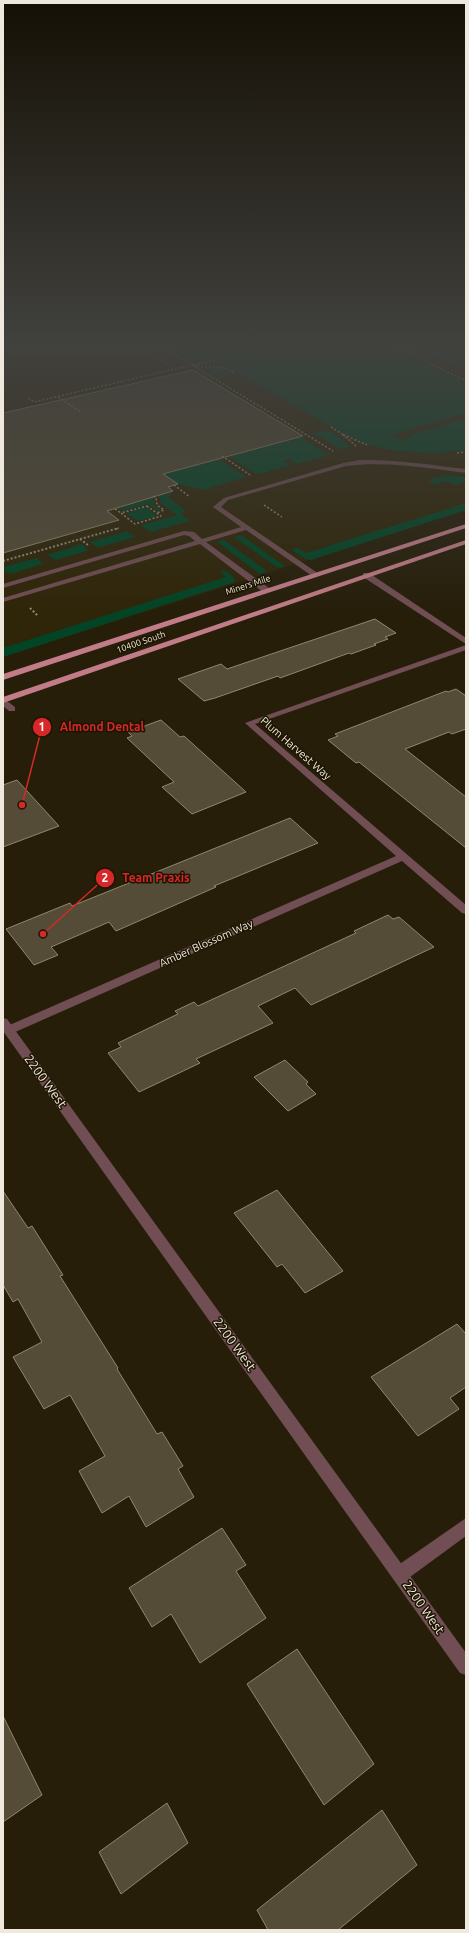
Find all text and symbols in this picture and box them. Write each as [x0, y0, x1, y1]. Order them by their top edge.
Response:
street label: Miners Mile [224, 573, 272, 597]
street label: 10400 South [115, 629, 167, 655]
street label: Plum Harvest Way [258, 714, 334, 782]
callout: Almond Dental [32, 715, 153, 739]
text: 1 [39, 720, 45, 733]
text: Almond Dental [60, 720, 145, 733]
callout: Team Praxis [95, 866, 198, 890]
text: 2 [102, 871, 109, 884]
text: Team Praxis [122, 871, 190, 884]
street label: Amber Blossom Way [157, 917, 255, 969]
street label: 2200 West [22, 1052, 70, 1110]
street label: 2200 West [211, 1315, 259, 1373]
street label: 2200 West [400, 1578, 448, 1636]

